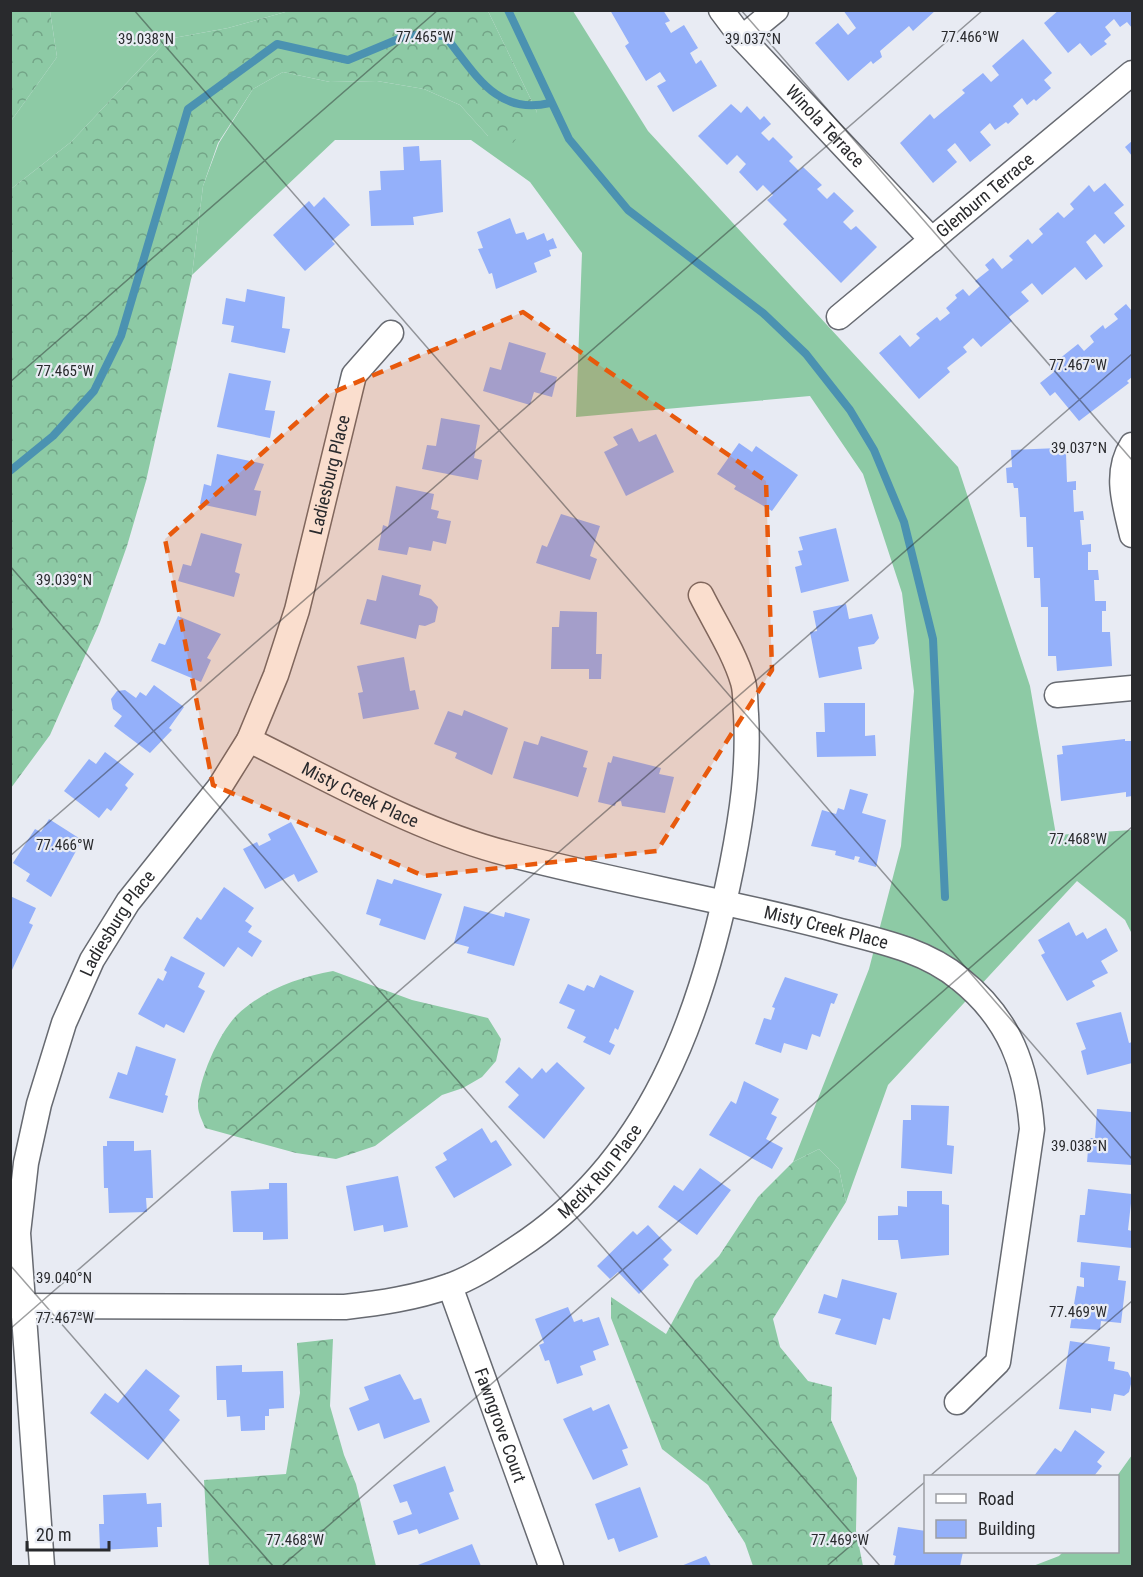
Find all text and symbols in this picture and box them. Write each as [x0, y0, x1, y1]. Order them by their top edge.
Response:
text: 77.465°W [396, 28, 455, 46]
text: 77.466°W [941, 28, 1000, 46]
text: 39.038°N [118, 30, 174, 48]
text: 39.037°N [725, 30, 781, 48]
street label: Winola Terrace [782, 80, 869, 171]
street label: Glenburn Terrace [932, 148, 1038, 242]
text: 77.467°W [1049, 356, 1108, 374]
text: 77.465°W [36, 362, 95, 380]
street label: Ladiesburg Place [305, 413, 354, 537]
text: 39.037°N [1051, 439, 1107, 457]
text: 39.039°N [36, 571, 92, 589]
street label: Misty Creek Place [298, 757, 422, 832]
text: 77.468°W [1049, 830, 1108, 848]
text: 77.466°W [36, 836, 95, 854]
street label: Ladiesburg Place [75, 866, 159, 979]
street label: Misty Creek Place [762, 901, 891, 953]
street label: Medix Run Place [553, 1120, 646, 1223]
text: 39.038°N [1051, 1137, 1107, 1155]
text: 39.040°N [36, 1269, 92, 1287]
text: 77.469°W [1049, 1303, 1108, 1321]
text: 77.467°W [36, 1309, 95, 1327]
street label: Fawngrove Court [470, 1365, 531, 1485]
legend [924, 1475, 1119, 1553]
text: Road [978, 1488, 1014, 1509]
scale bar [27, 1514, 110, 1552]
text: Building [978, 1518, 1035, 1539]
text: 20 m [36, 1524, 71, 1545]
text: 77.468°W [266, 1531, 325, 1549]
text: 77.469°W [811, 1531, 870, 1549]

